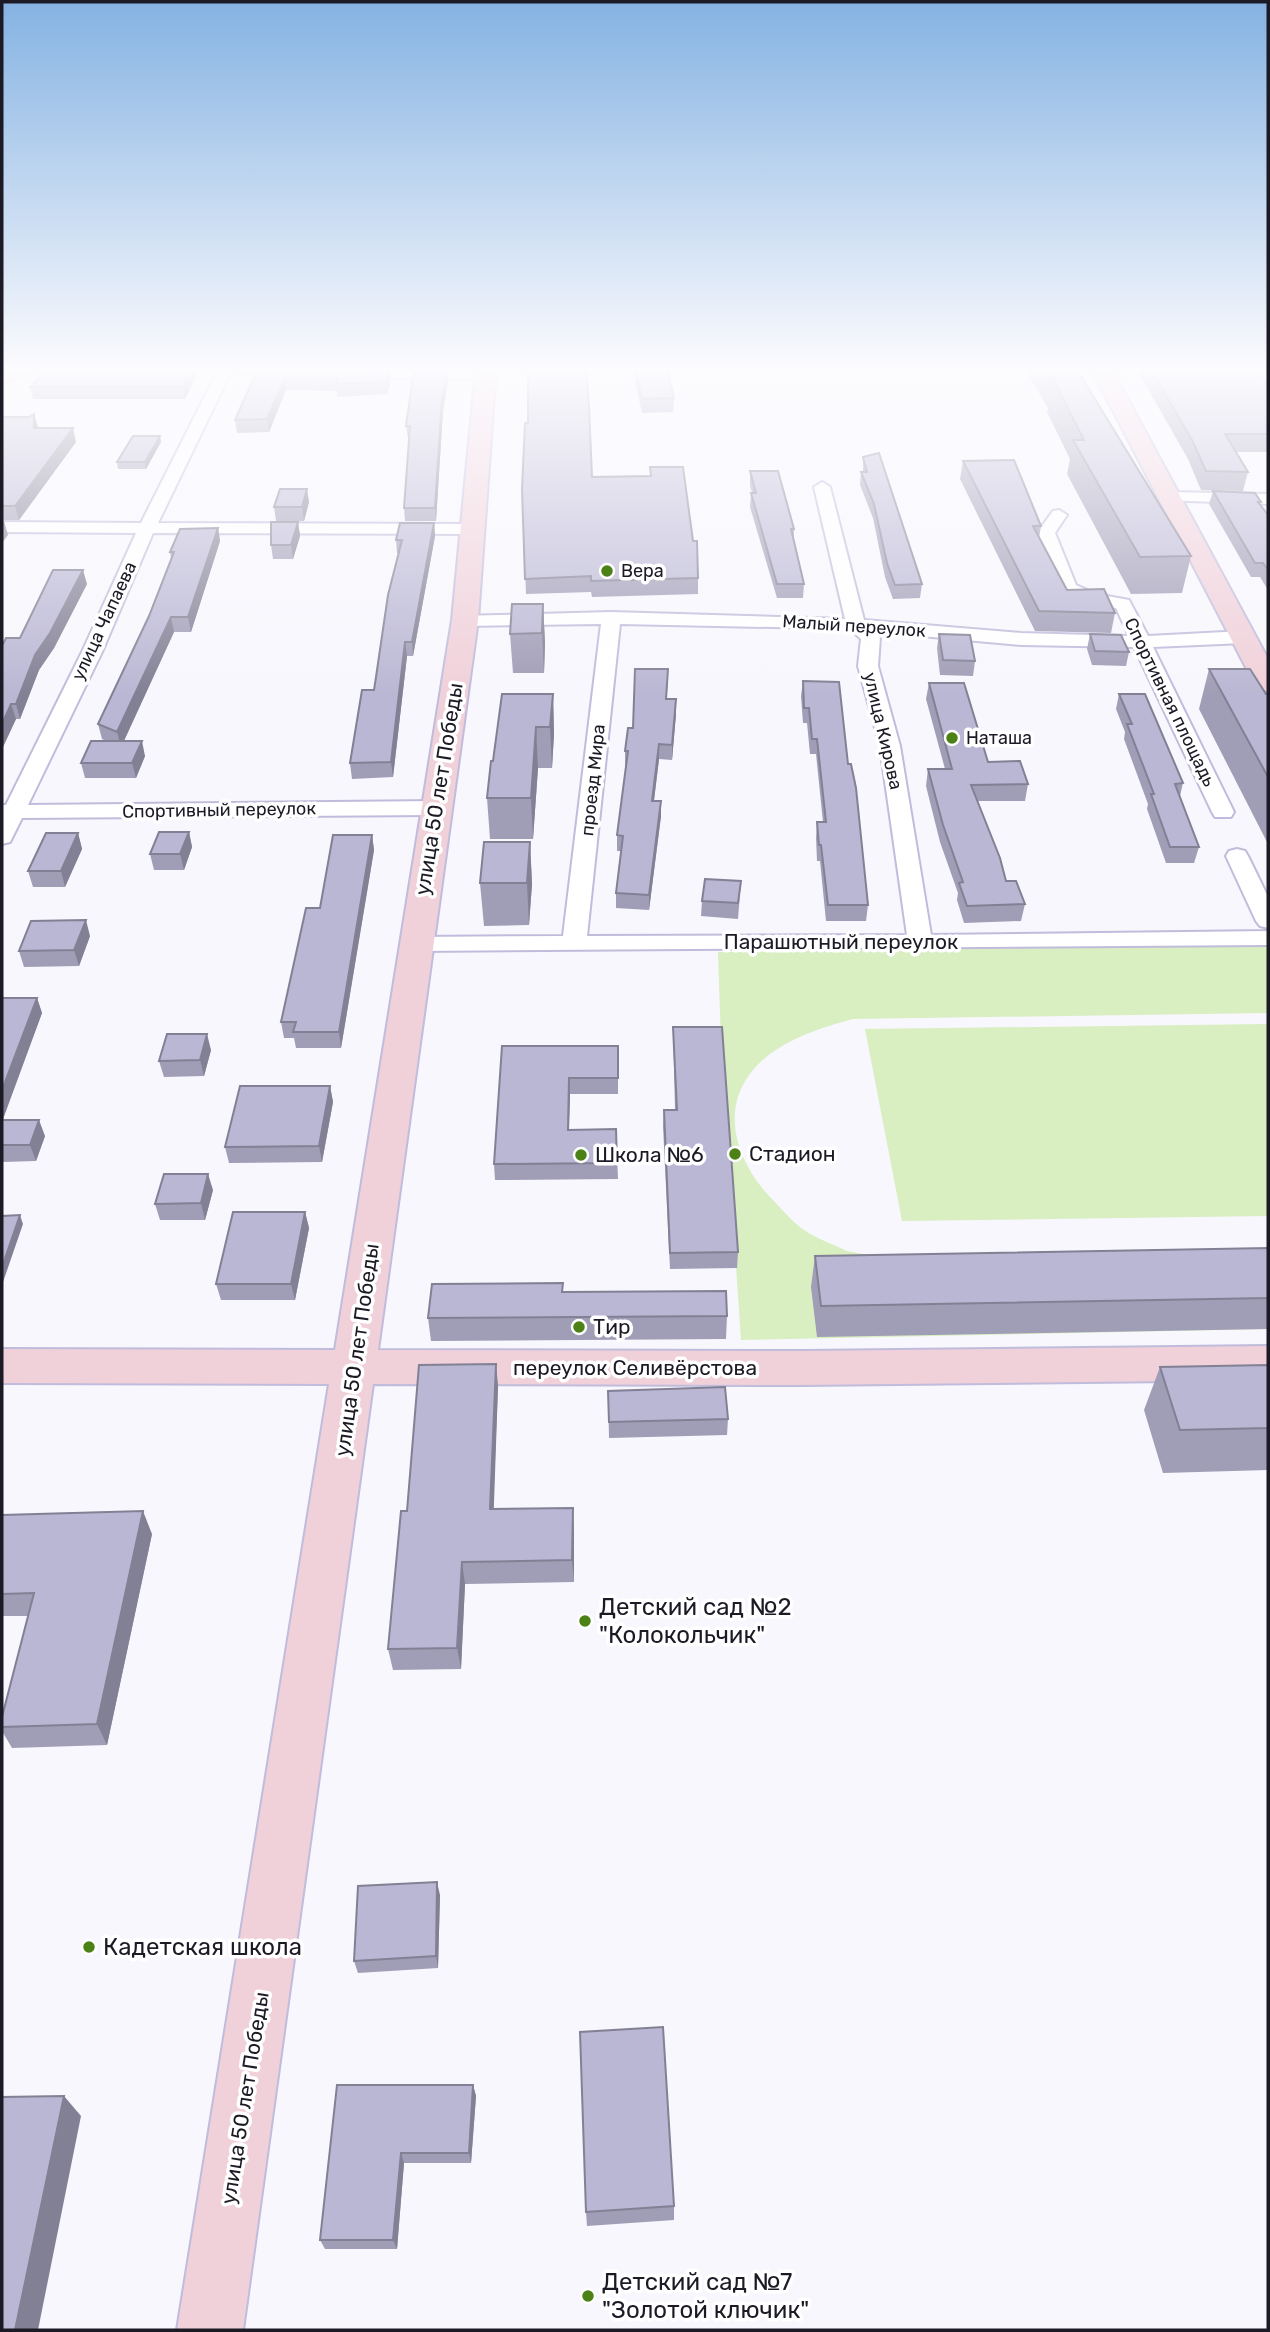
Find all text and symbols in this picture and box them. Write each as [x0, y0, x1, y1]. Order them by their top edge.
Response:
street label: улица Чапаева [67, 558, 141, 684]
place label: Вера [621, 560, 664, 582]
marker: Вера [599, 563, 615, 579]
street label: Малый переулок [782, 610, 927, 642]
street label: Спортивная площадь [1120, 614, 1220, 790]
street label: улица Кирова [859, 670, 907, 792]
street label: улица 50 лет Победы [409, 681, 468, 897]
street label: проезд Мира [576, 723, 610, 837]
place label: Наташа [966, 727, 1032, 749]
marker: Наташа [944, 730, 960, 746]
street label: Спортивный переулок [122, 797, 317, 823]
street label: Парашютный переулок [724, 929, 958, 954]
place label: Стадион [749, 1141, 836, 1166]
place label: Школа №6 [595, 1142, 704, 1167]
marker: Стадион [727, 1146, 743, 1162]
marker: Школа №6 [573, 1147, 589, 1163]
street label: улица 50 лет Победы [329, 1242, 384, 1458]
place label: Тир [593, 1314, 630, 1339]
marker: Тир [571, 1319, 587, 1335]
street label: переулок Селивёрстова [513, 1355, 757, 1380]
place label: Детский сад №2 "Колокольчик" [599, 1593, 792, 1649]
marker: Детский сад №2 "Колокольчик" [577, 1613, 593, 1629]
place label: Кадетская школа [103, 1933, 302, 1961]
marker: Кадетская школа [81, 1939, 97, 1955]
street label: улица 50 лет Победы [215, 1990, 274, 2206]
place label: Детский сад №7 "Золотой ключик" [602, 2268, 809, 2324]
marker: Детский сад №7 "Золотой ключик" [580, 2288, 596, 2304]

